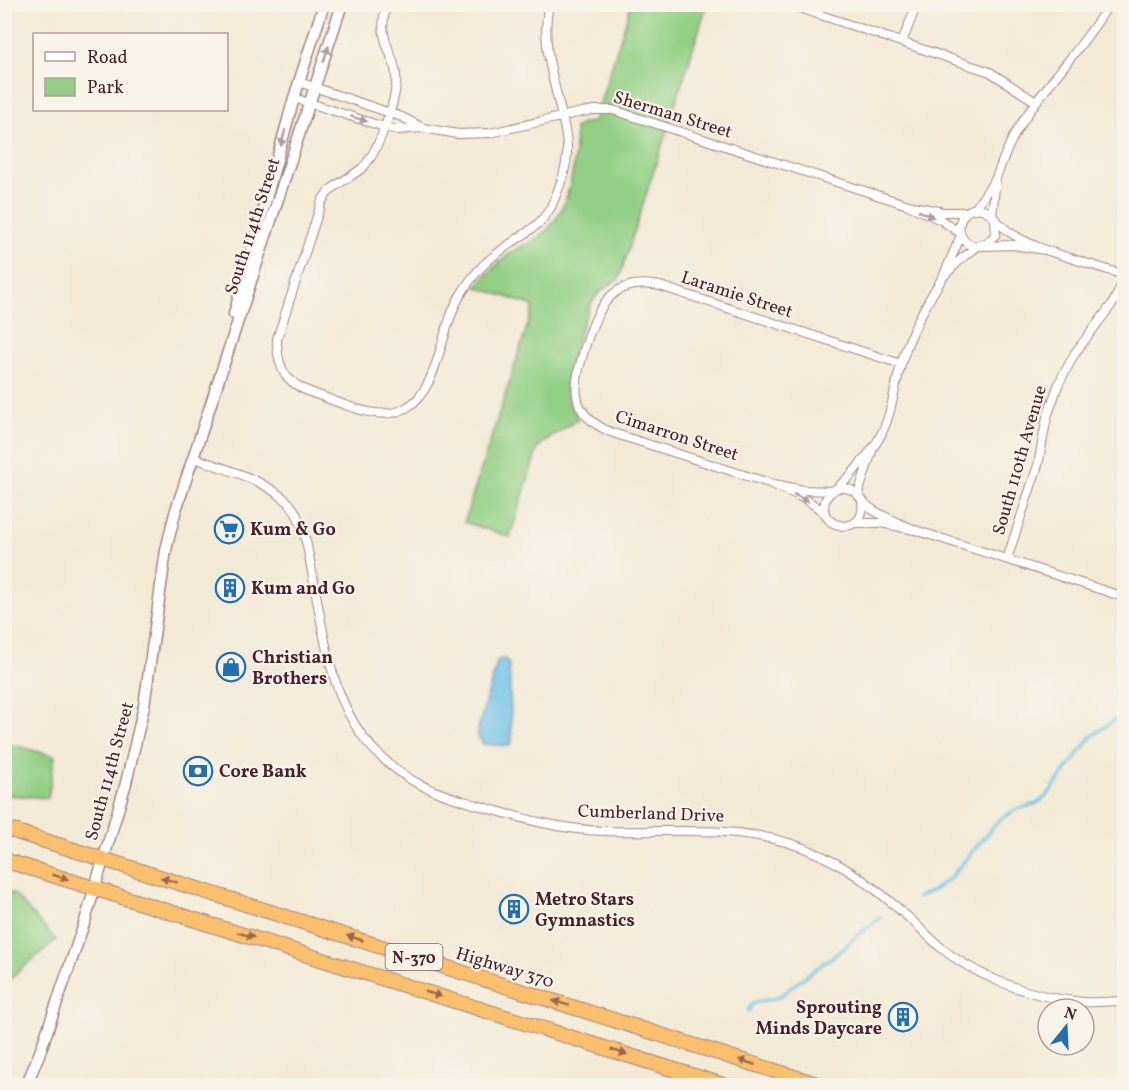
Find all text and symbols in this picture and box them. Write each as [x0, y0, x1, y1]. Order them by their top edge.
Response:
legend [33, 33, 228, 111]
one-way arrow [322, 45, 331, 63]
text: Road [87, 46, 128, 71]
text: Park [87, 76, 124, 101]
street label: Sherman Street [610, 85, 735, 145]
one-way arrow [350, 115, 368, 124]
one-way arrow [278, 129, 287, 147]
street label: South 114th Street [219, 155, 287, 298]
one-way arrow [917, 209, 934, 218]
street label: Laramie Street [677, 266, 796, 325]
street label: South 110th Avenue [987, 383, 1054, 538]
street label: Cimarron Street [612, 405, 741, 468]
one-way arrow [793, 493, 810, 503]
supermarket icon: Kum & Go [213, 513, 245, 545]
place label: Kum & Go [250, 518, 336, 543]
building icon: Kum and Go [214, 572, 246, 604]
place label: Kum and Go [251, 577, 355, 602]
place label: Christian Brothers [252, 646, 333, 692]
shop icon: Christian Brothers [215, 651, 247, 683]
street label: South 114th Street [80, 699, 141, 844]
bank icon: Core Bank [182, 755, 214, 787]
place label: Core Bank [219, 760, 307, 785]
street label: Cumberland Drive [577, 799, 725, 830]
one-way arrow [51, 873, 69, 882]
one-way arrow [160, 875, 178, 884]
place label: Metro Stars Gymnastics [535, 888, 635, 934]
building icon: Metro Stars Gymnastics [498, 893, 530, 925]
one-way arrow [237, 931, 255, 941]
one-way arrow [346, 933, 364, 943]
street label: Highway 370 [452, 942, 557, 995]
road number: N-370 [386, 944, 442, 970]
one-way arrow [424, 990, 442, 999]
place label: Sprouting Minds Daycare [755, 996, 882, 1042]
north arrow [1036, 997, 1096, 1057]
one-way arrow [552, 998, 570, 1007]
building icon: Sprouting Minds Daycare [887, 1001, 919, 1033]
text: N [1061, 1002, 1079, 1027]
one-way arrow [610, 1048, 628, 1057]
one-way arrow [738, 1056, 756, 1066]

